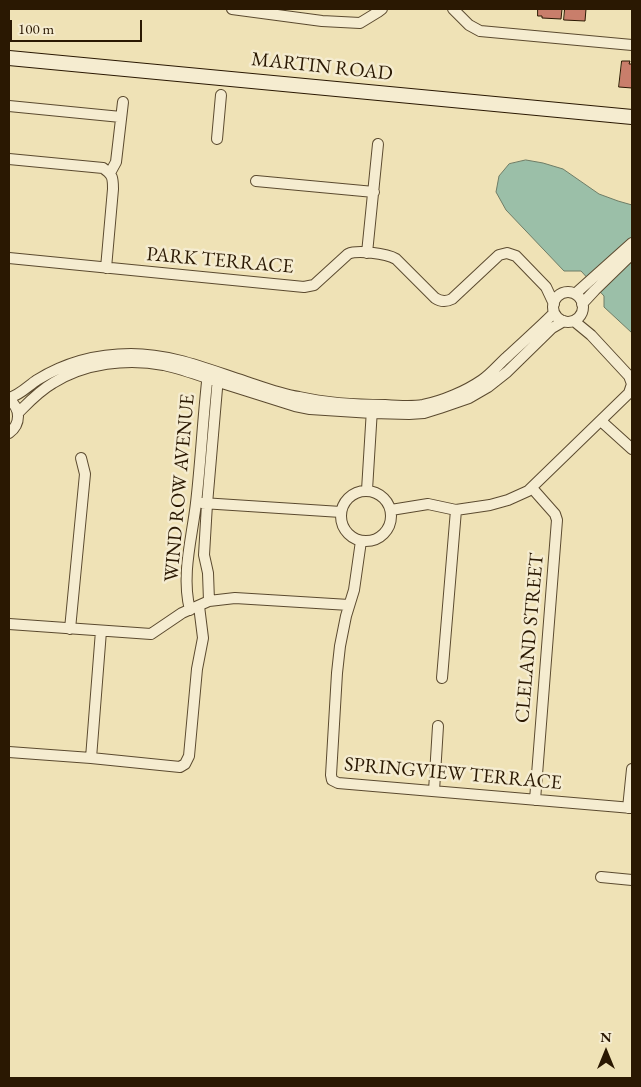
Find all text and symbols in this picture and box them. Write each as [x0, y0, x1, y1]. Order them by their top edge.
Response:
scale bar [12, 10, 145, 42]
text: 100 m [18, 19, 54, 38]
street label: MARTIN ROAD [250, 48, 394, 86]
street label: PARK TERRACE [145, 243, 295, 279]
street label: WIND ROW AVENUE [160, 393, 200, 583]
street label: CLELAND STREET [511, 552, 549, 724]
street label: SPRINGVIEW TERRACE [343, 753, 563, 795]
north arrow [581, 1027, 631, 1077]
text: N [600, 1028, 612, 1046]

